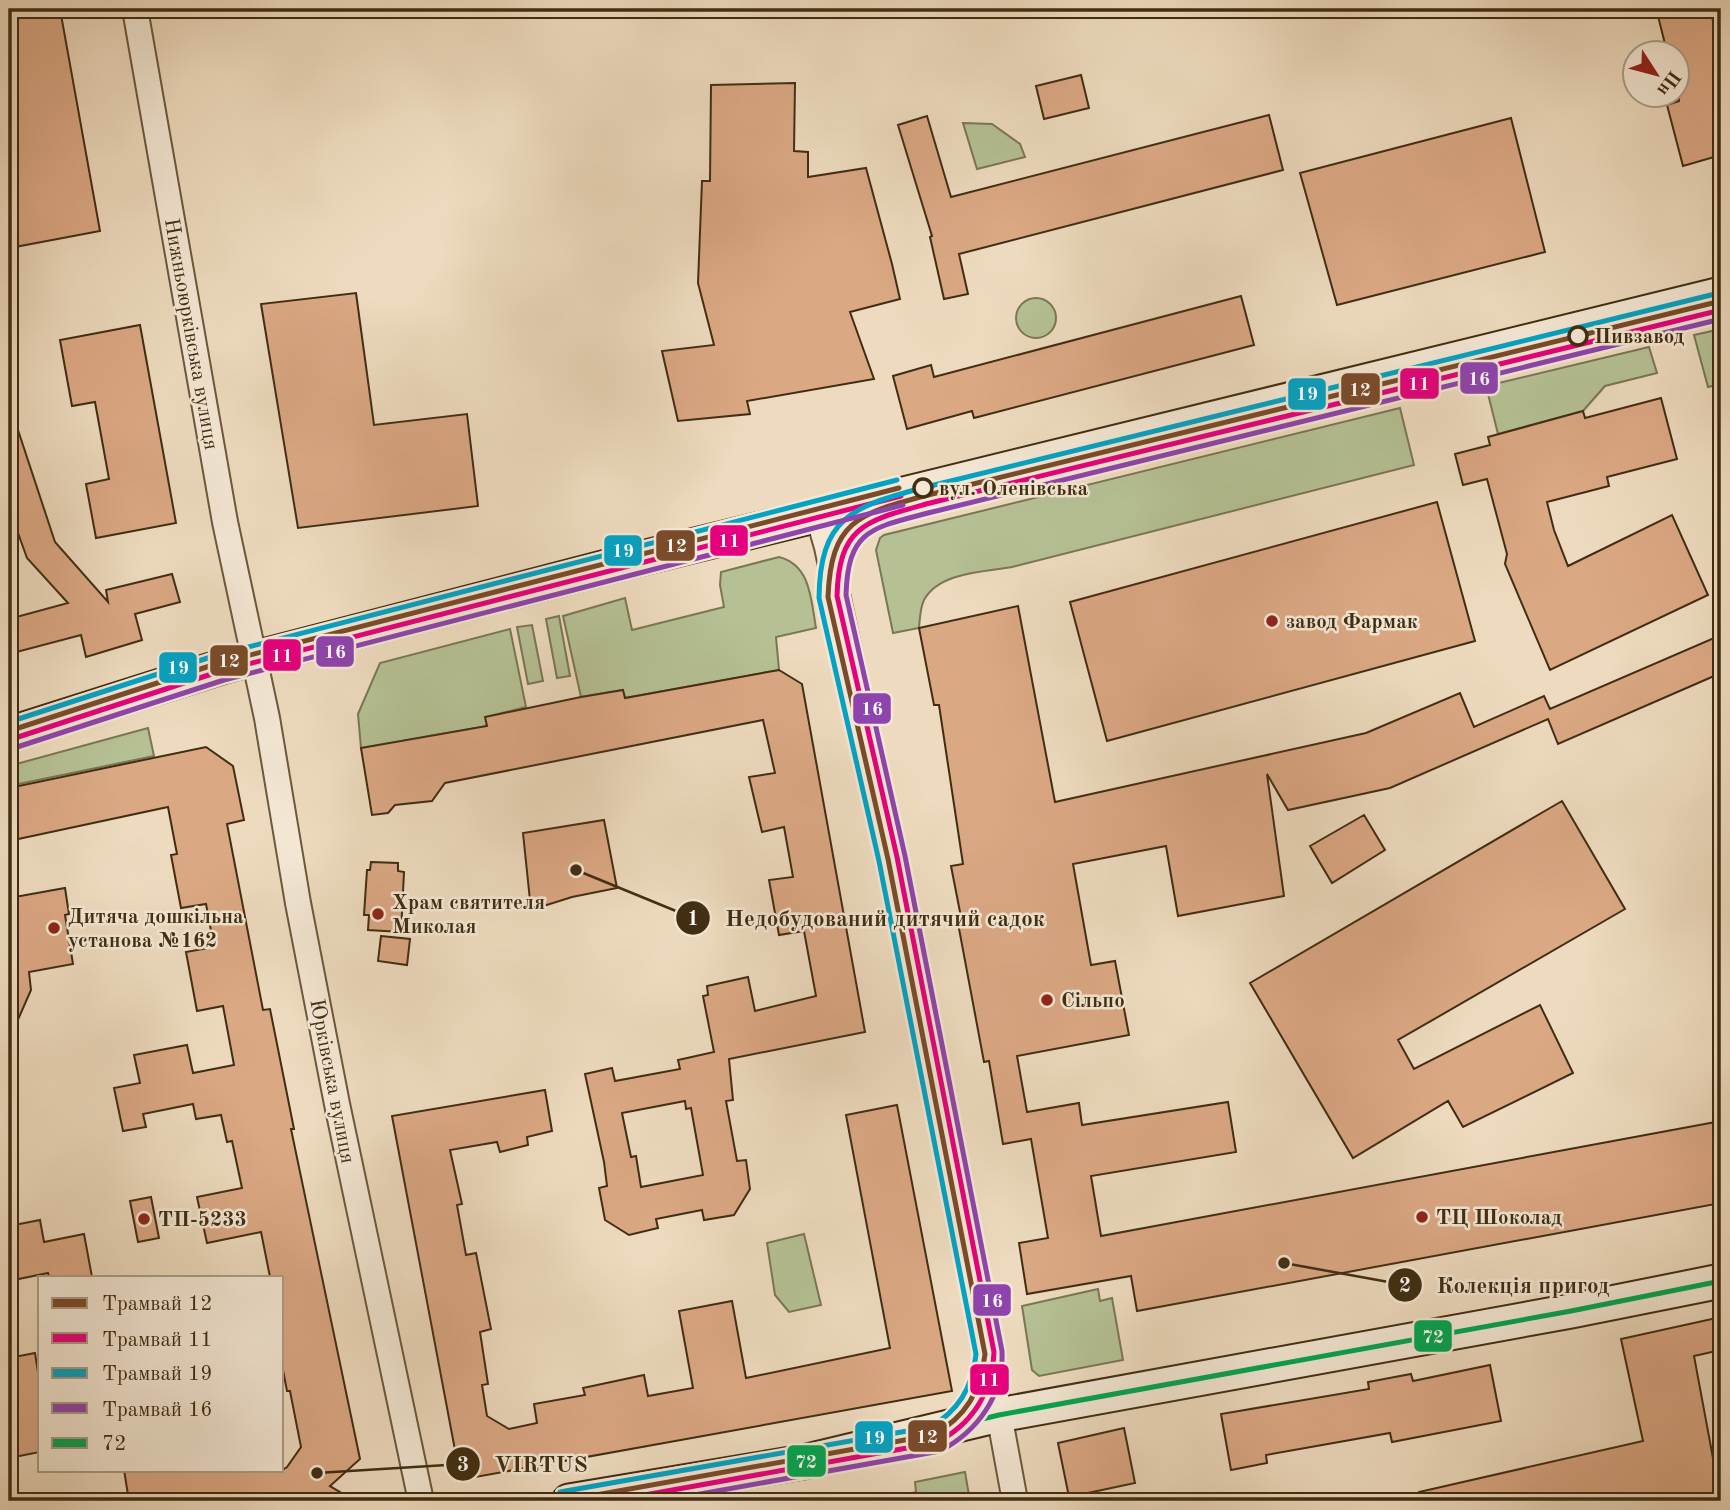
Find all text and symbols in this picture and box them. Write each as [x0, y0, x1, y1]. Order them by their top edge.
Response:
north arrow [1622, 38, 1692, 108]
text: Пн [1652, 66, 1683, 99]
street label: Нижньоюрківська вулиця [160, 217, 221, 452]
marker: Пивзавод [1568, 326, 1588, 346]
place label: Пивзавод [1594, 327, 1685, 348]
line badge: 16 [1459, 361, 1499, 395]
line badge: 11 [1399, 367, 1440, 400]
text: 16 [1468, 371, 1490, 390]
line badge: 12 [1340, 372, 1381, 406]
text: 11 [1408, 376, 1430, 395]
line badge: 19 [1287, 377, 1327, 411]
text: 12 [1349, 382, 1371, 401]
text: 19 [1296, 386, 1318, 405]
marker: вул. Оленівська [913, 478, 933, 498]
place label: вул. Оленівська [939, 479, 1089, 500]
line badge: 11 [709, 524, 749, 557]
line badge: 12 [655, 529, 696, 562]
text: 11 [718, 533, 740, 552]
line badge: 19 [603, 534, 643, 567]
text: 12 [665, 538, 687, 557]
text: 19 [612, 543, 634, 562]
place label: завод Фармак [1286, 612, 1418, 633]
marker: завод Фармак [1264, 613, 1280, 629]
line badge: 16 [315, 635, 355, 668]
line badge: 11 [262, 638, 302, 672]
line badge: 12 [209, 644, 249, 677]
text: 16 [324, 644, 346, 663]
text: 11 [271, 648, 293, 667]
line badge: 19 [158, 651, 198, 684]
text: 12 [218, 653, 240, 672]
text: 19 [167, 660, 189, 679]
line badge: 16 [852, 692, 892, 725]
text: 16 [861, 701, 883, 720]
place label: Храм святителя Миколая [392, 893, 545, 938]
callout: Недобудований дитячий садок [676, 896, 1059, 940]
marker: Храм святителя Миколая [370, 906, 386, 922]
place label: Дитяча дошкільна установа №162 [68, 907, 244, 952]
text: Недобудований дитячий садок [725, 908, 1045, 931]
text: 1 [687, 909, 699, 930]
marker: Дитяча дошкільна установа №162 [46, 920, 62, 936]
place label: Сільпо [1061, 991, 1125, 1012]
marker: Сільпо [1039, 992, 1055, 1008]
street label: Юрківська вулиця [305, 997, 358, 1165]
place label: ТЦ Шоколад [1436, 1208, 1562, 1229]
marker: ТЦ Шоколад [1414, 1209, 1430, 1225]
place label: ТП-5233 [158, 1210, 247, 1231]
marker: ТП-5233 [136, 1211, 152, 1227]
callout: Колекція пригод [1387, 1263, 1623, 1307]
text: Колекція пригод [1437, 1275, 1610, 1298]
legend [38, 1276, 284, 1472]
text: 2 [1399, 1276, 1411, 1297]
line badge: 16 [972, 1283, 1012, 1317]
text: 16 [981, 1293, 1003, 1312]
text: Трамвай 12 [102, 1294, 212, 1315]
line badge: 72 [1413, 1319, 1453, 1353]
text: 72 [1422, 1329, 1444, 1348]
text: Трамвай 11 [102, 1330, 212, 1351]
line badge: 11 [969, 1363, 1010, 1396]
text: Трамвай 19 [102, 1364, 212, 1385]
text: 11 [978, 1372, 1000, 1391]
text: Трамвай 16 [102, 1400, 212, 1421]
line badge: 12 [907, 1419, 948, 1453]
line badge: 19 [854, 1420, 894, 1454]
text: 12 [916, 1429, 938, 1448]
text: 19 [863, 1430, 885, 1449]
text: 72 [102, 1434, 126, 1455]
callout: VIRTUS [446, 1442, 602, 1486]
line badge: 72 [786, 1444, 827, 1478]
text: VIRTUS [494, 1454, 588, 1477]
text: 72 [795, 1454, 817, 1473]
text: 3 [457, 1455, 469, 1476]

